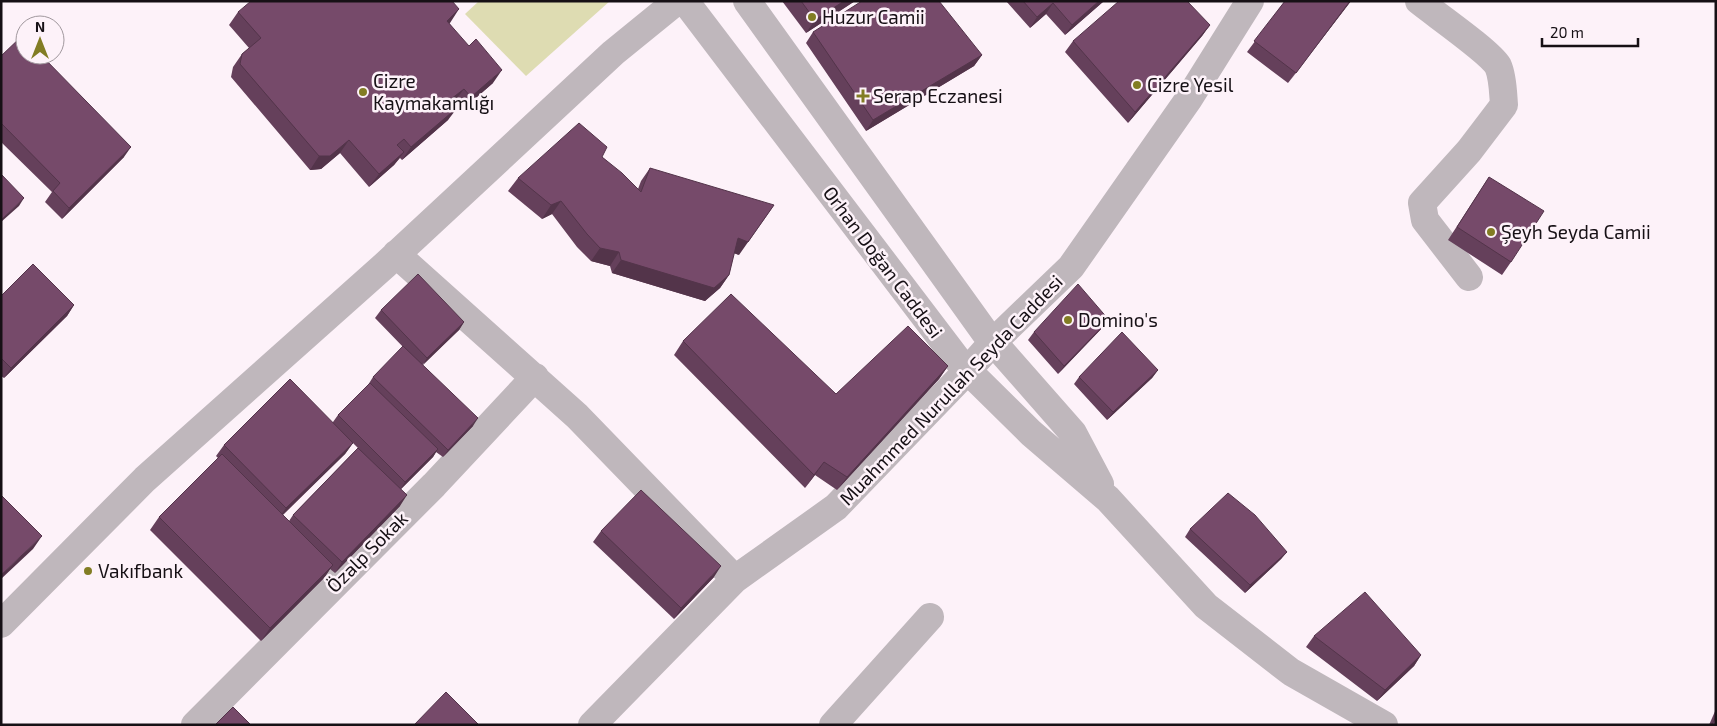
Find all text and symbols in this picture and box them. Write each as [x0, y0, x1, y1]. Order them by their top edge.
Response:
place label: Huzur Camii [822, 5, 925, 28]
marker: Huzur Camii [806, 11, 818, 23]
north arrow [15, 15, 65, 65]
scale bar [1542, 15, 1638, 47]
text: N [35, 18, 45, 35]
text: 20 m [1550, 23, 1584, 41]
place label: Cizre Kaymakamlığı [373, 69, 494, 114]
place label: Cizre Yesil [1147, 73, 1234, 96]
marker: Cizre Yesil [1131, 79, 1143, 91]
place label: Serap Eczanesi [873, 84, 1003, 107]
marker: Cizre Kaymakamlığı [357, 86, 369, 98]
marker: Serap Eczanesi [857, 90, 869, 102]
street label: Orhan Doğan Caddesi [819, 181, 948, 342]
place label: Şeyh Seyda Camii [1501, 220, 1651, 244]
marker: Şeyh Seyda Camii [1485, 226, 1497, 238]
street label: Muahmmed Nurullah Seyda Caddesi [834, 270, 1067, 510]
place label: Domino's [1078, 308, 1158, 331]
marker: Domino's [1062, 314, 1074, 326]
street label: Özalp Sokak [321, 506, 412, 597]
place label: Vakıfbank [98, 559, 183, 582]
marker: Vakıfbank [82, 565, 94, 577]

